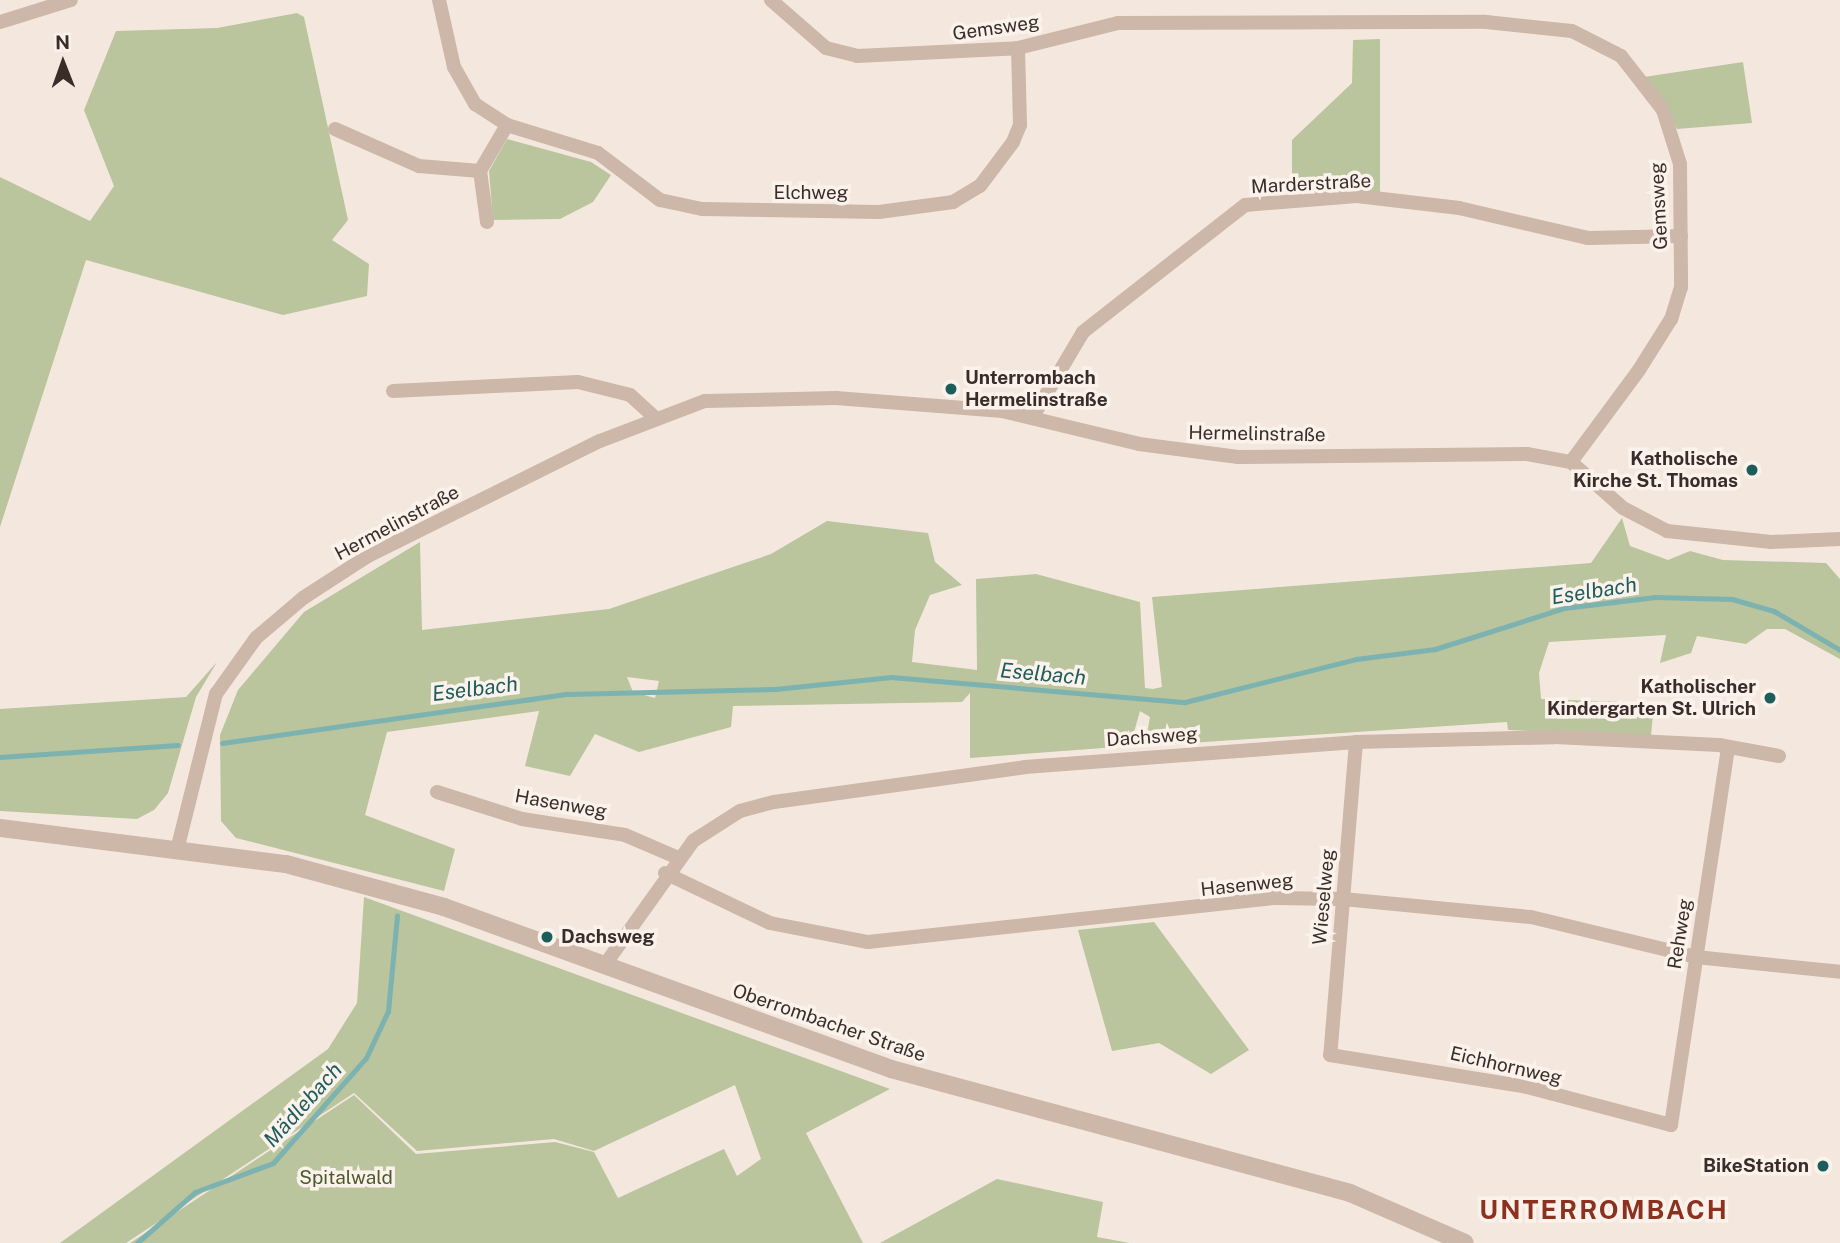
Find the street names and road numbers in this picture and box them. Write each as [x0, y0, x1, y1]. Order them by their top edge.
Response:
street label: Gemsweg [951, 11, 1041, 45]
street label: Gemsweg [1645, 162, 1673, 250]
street label: Marderstraße [1250, 169, 1372, 199]
street label: Elchweg [774, 182, 848, 204]
street label: Hermelinstraße [1188, 421, 1326, 447]
street label: Hermelinstraße [331, 481, 463, 565]
street label: Dachsweg [1106, 722, 1198, 752]
street label: Hasenweg [513, 785, 609, 823]
street label: Wieselweg [1308, 848, 1340, 946]
street label: Hasenweg [1200, 869, 1294, 901]
street label: Rehweg [1663, 897, 1697, 971]
street label: Oberrombacher Straße [729, 979, 929, 1067]
street label: Eichhornweg [1448, 1042, 1564, 1090]

